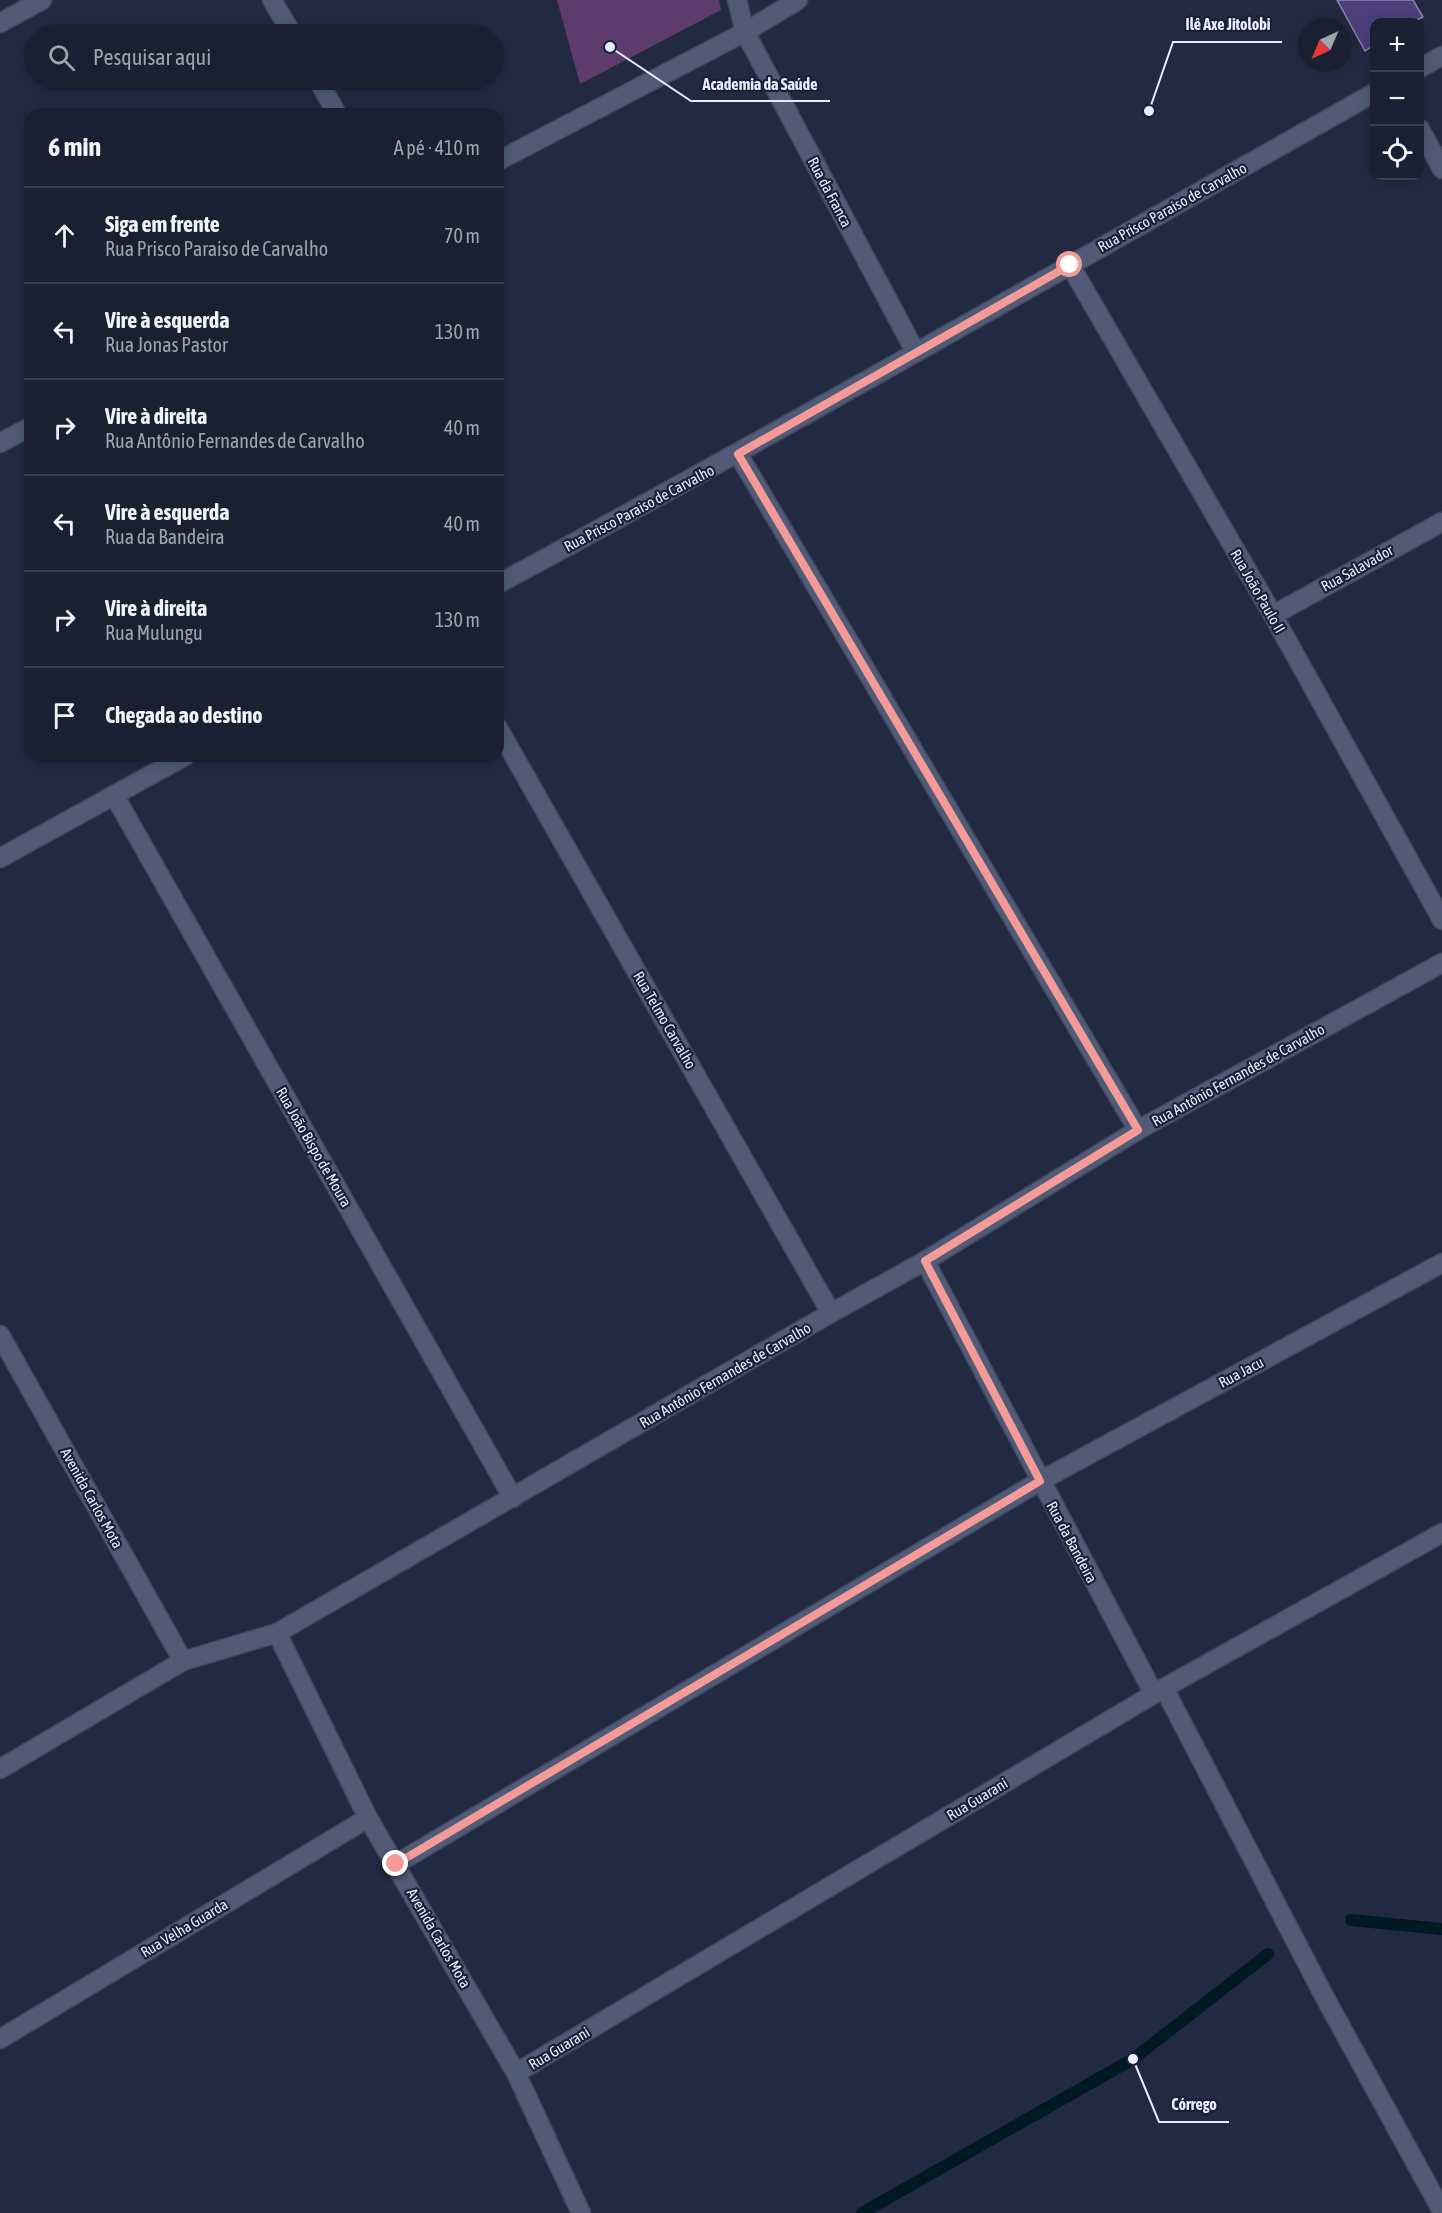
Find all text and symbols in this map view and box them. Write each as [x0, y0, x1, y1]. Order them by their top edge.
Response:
callout: Ilê Axe Jitolobi [1173, 8, 1282, 42]
text: Ilê Axe Jitolobi [1186, 15, 1271, 33]
north arrow [1298, 18, 1352, 72]
map controls [1370, 18, 1424, 180]
button: + [1370, 18, 1424, 72]
search box [24, 24, 504, 90]
icon: search [45, 41, 78, 74]
text: Pesquisar aqui [93, 44, 211, 70]
callout: Academia da Saúde [691, 67, 830, 101]
button: − [1370, 72, 1424, 126]
text: Academia da Saúde [702, 75, 817, 93]
button: locate [1370, 126, 1424, 180]
text: 6 min [48, 132, 101, 162]
text: A pé · 410 m [394, 136, 480, 159]
street label: Rua da Franca [805, 154, 855, 230]
street label: Rua Prisco Paraiso de Carvalho [1095, 159, 1249, 255]
text: Siga em frente [105, 211, 220, 237]
icon: ahead [48, 219, 81, 252]
text: 70 m [444, 224, 480, 247]
text: Rua Prisco Paraiso de Carvalho [105, 237, 328, 260]
route start [1056, 251, 1082, 277]
text: Vire à esquerda [105, 307, 230, 333]
icon: left [48, 315, 81, 348]
text: 130 m [435, 320, 480, 343]
text: Rua Jonas Pastor [105, 333, 228, 356]
text: Vire à direita [105, 403, 207, 429]
icon: right [48, 411, 81, 444]
text: 40 m [444, 416, 480, 439]
text: Rua Antônio Fernandes de Carvalho [105, 429, 365, 452]
street label: Rua Prisco Paraiso de Carvalho [561, 461, 717, 555]
text: Vire à esquerda [105, 499, 230, 525]
icon: left [48, 507, 81, 540]
text: 40 m [444, 512, 480, 535]
text: Rua da Bandeira [105, 525, 225, 548]
street label: Rua Salavador [1318, 541, 1396, 595]
street label: Rua João Paulo II [1227, 546, 1289, 636]
text: Vire à direita [105, 595, 207, 621]
icon: right [48, 603, 81, 636]
text: 130 m [435, 608, 480, 631]
text: Rua Mulungu [105, 621, 203, 644]
icon: arrive [48, 699, 81, 732]
text: Chegada ao destino [105, 702, 263, 728]
street label: Rua Telmo Carvalho [630, 968, 700, 1072]
street label: Rua Antônio Fernandes de Carvalho [1149, 1020, 1327, 1130]
street label: Rua João Bispo de Moura [273, 1084, 355, 1210]
street label: Rua Antônio Fernandes de Carvalho [636, 1319, 814, 1431]
street label: Rua Jacu [1216, 1353, 1266, 1391]
street label: Avenida Carlos Mota [57, 1445, 127, 1551]
street label: Rua da Bandeira [1043, 1498, 1101, 1586]
street label: Rua Guarani [944, 1774, 1010, 1824]
route end [382, 1850, 408, 1876]
street label: Avenida Carlos Mota [404, 1885, 474, 1991]
street label: Rua Velha Guarda [137, 1895, 231, 1961]
street label: Rua Guarani [526, 2023, 592, 2073]
callout: Córrego [1159, 2088, 1229, 2122]
text: Córrego [1171, 2095, 1217, 2113]

